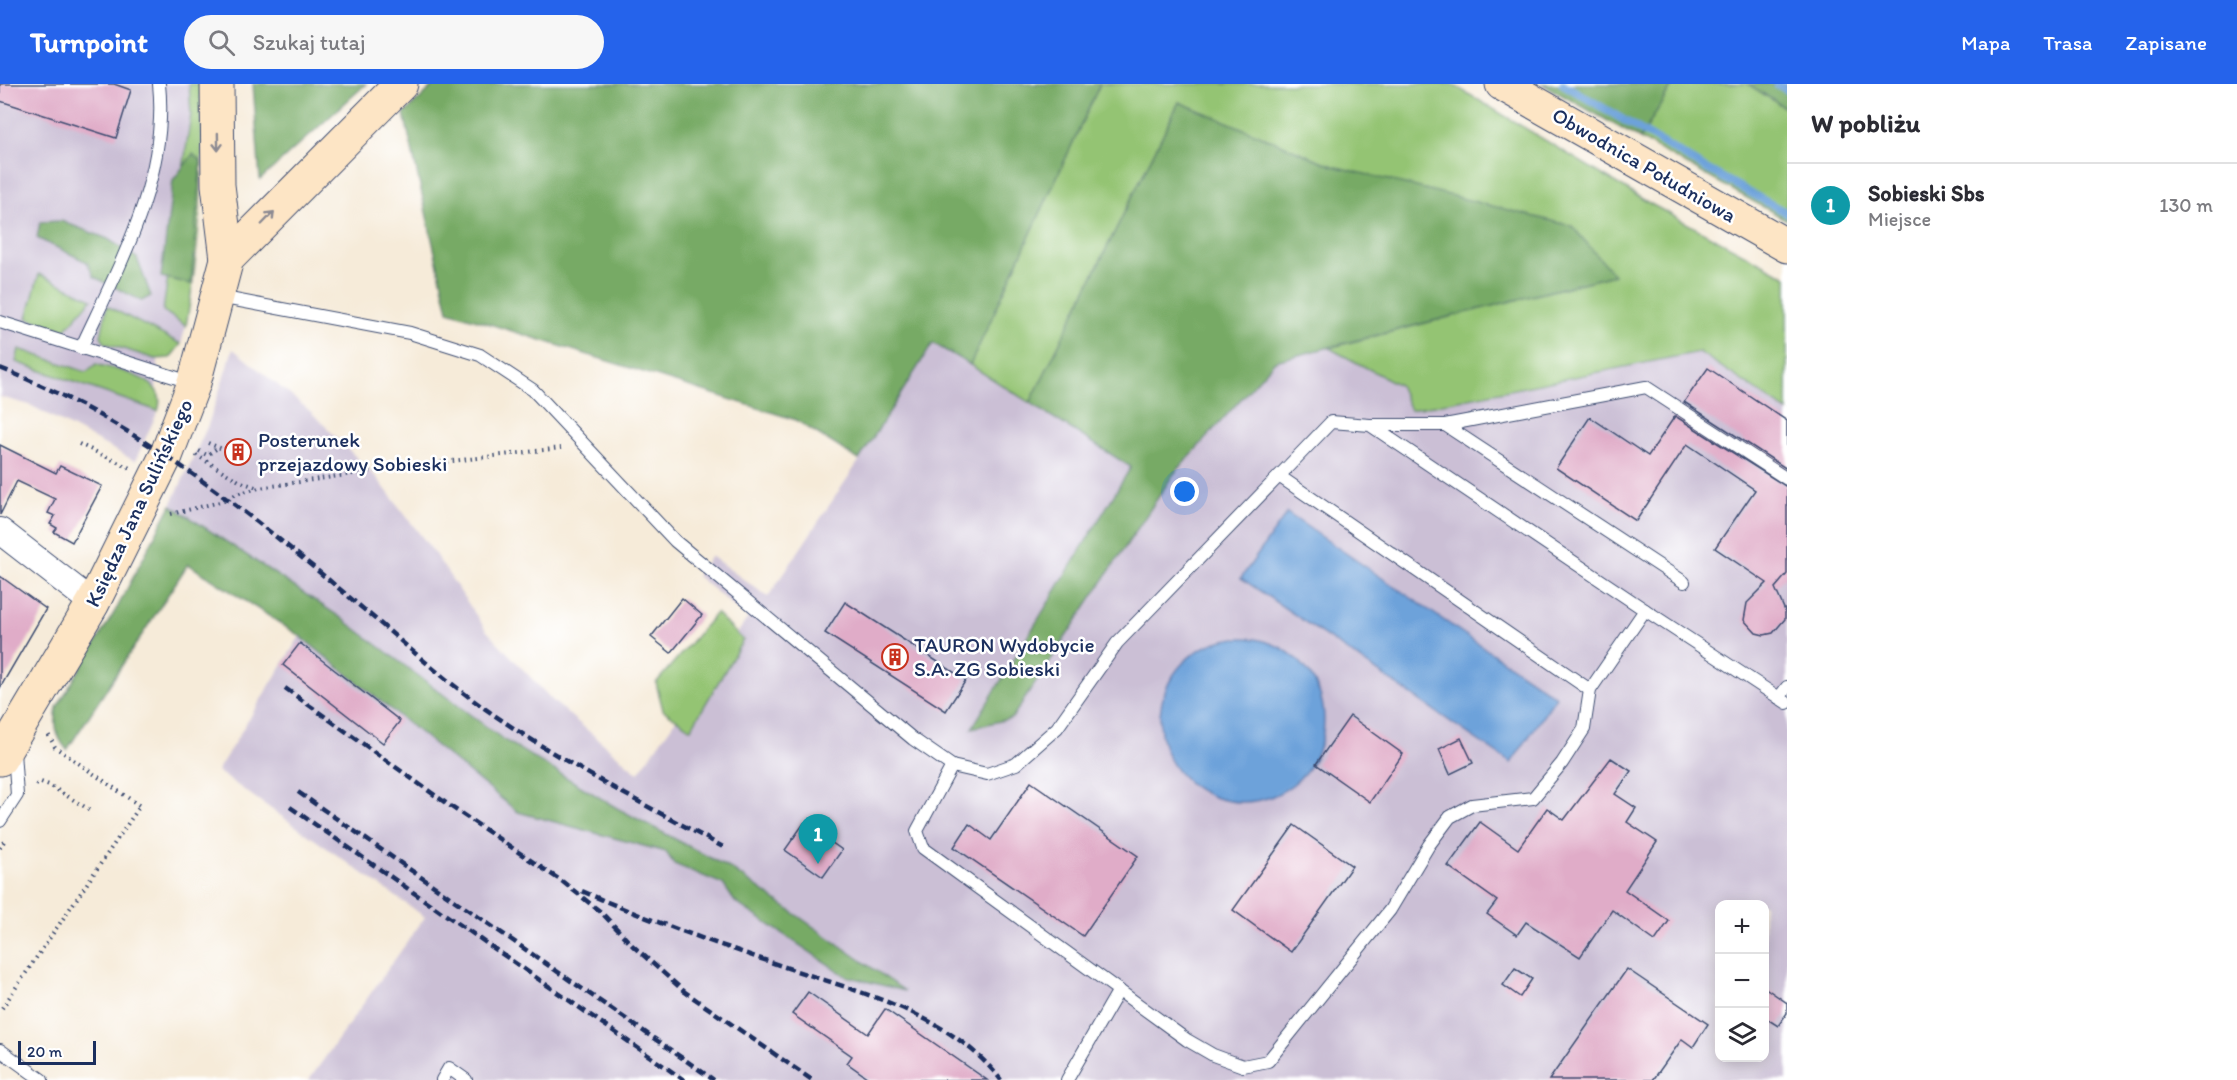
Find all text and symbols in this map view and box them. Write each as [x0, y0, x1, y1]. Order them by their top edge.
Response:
search box [184, 15, 604, 69]
text: Turnpoint [30, 25, 148, 59]
icon: search [205, 26, 238, 59]
text: Szukaj tutaj [253, 29, 365, 56]
text: Mapa [1961, 30, 2010, 55]
text: Trasa [2043, 30, 2092, 55]
text: Zapisane [2125, 30, 2207, 55]
street label: Obwodnica Południowa [1548, 102, 1741, 227]
text: W pobliżu [1811, 107, 1920, 139]
one-way arrow [212, 132, 223, 152]
text: Sobieski Sbs [1868, 180, 1985, 207]
text: 1 [1826, 193, 1835, 217]
text: 130 m [2159, 193, 2213, 217]
text: Miejsce [1868, 207, 1931, 231]
one-way arrow [261, 210, 276, 225]
street label: Księdza Jana Sulińskiego [79, 395, 198, 611]
place label: Posterunek przejazdowy Sobieski [258, 427, 447, 476]
building icon: Posterunek przejazdowy Sobieski [223, 437, 253, 467]
your location [1170, 477, 1199, 506]
place label: TAURON Wydobycie S.A. ZG Sobieski [914, 632, 1095, 681]
building icon: TAURON Wydobycie S.A. ZG Sobieski [880, 642, 910, 672]
pin: 1 [798, 814, 838, 864]
map controls [1715, 900, 1769, 1062]
button: + [1715, 900, 1769, 954]
button: − [1715, 954, 1769, 1008]
button: layers [1715, 1008, 1769, 1062]
scale bar [18, 1038, 96, 1066]
text: 20 m [27, 1042, 62, 1061]

